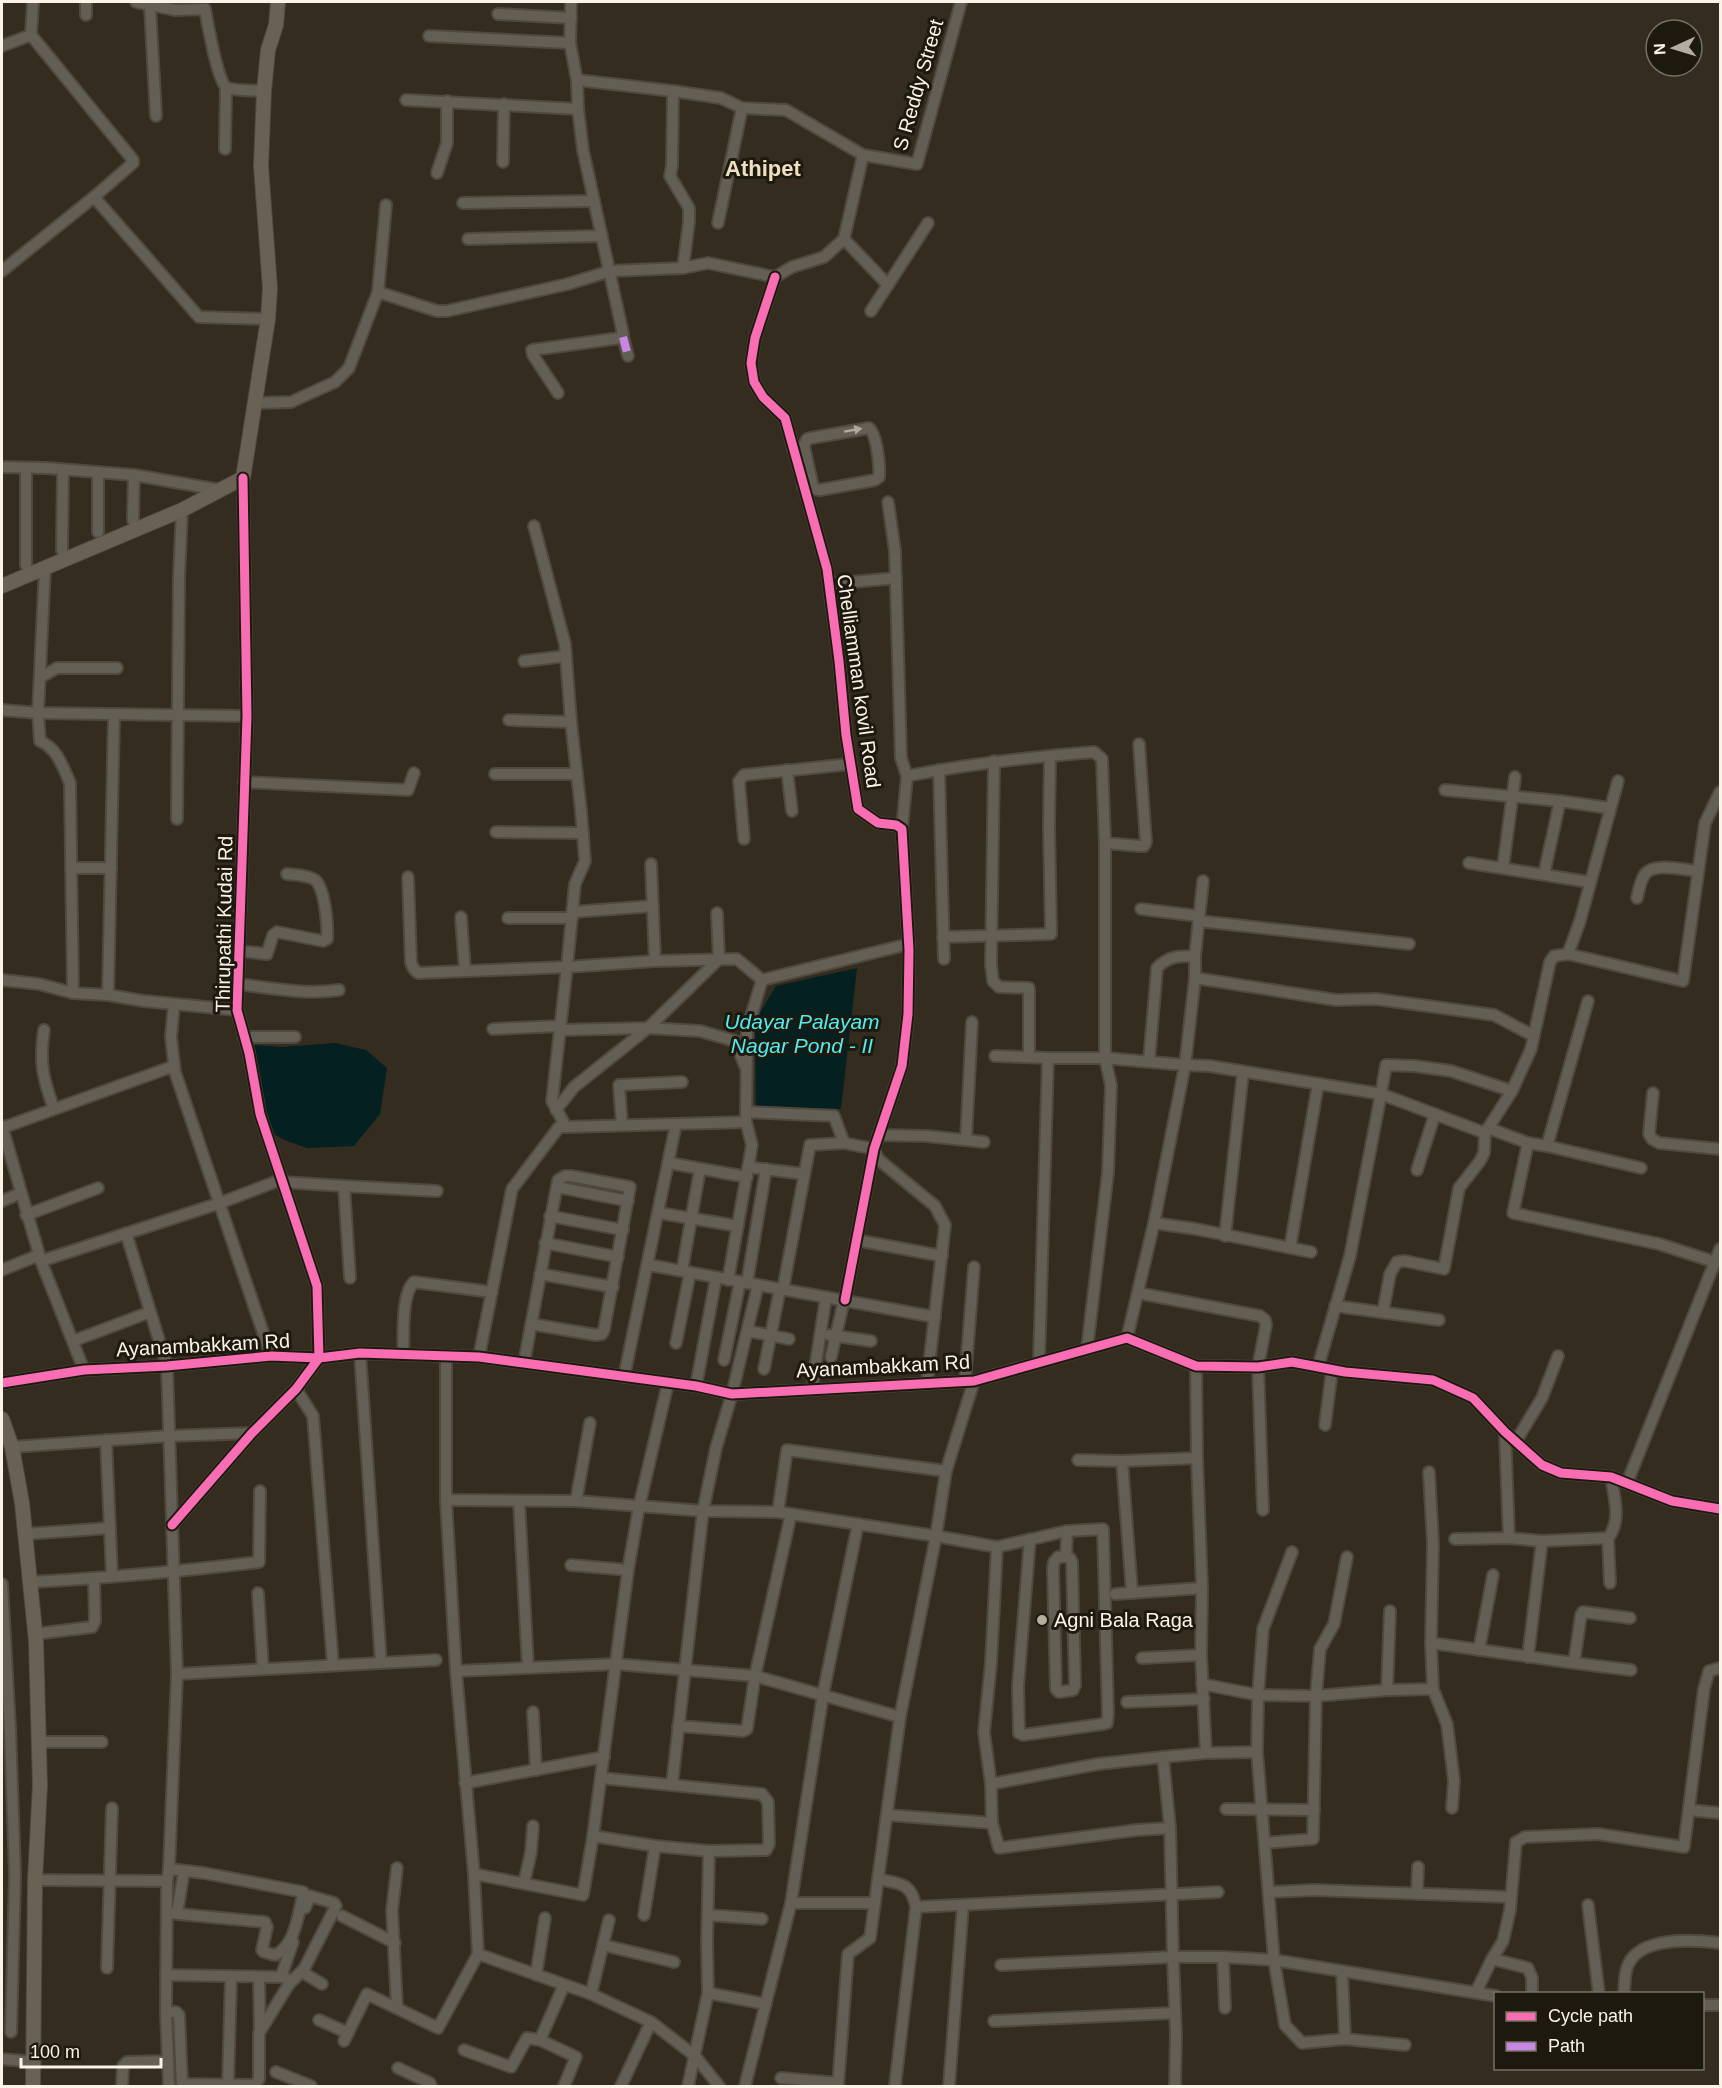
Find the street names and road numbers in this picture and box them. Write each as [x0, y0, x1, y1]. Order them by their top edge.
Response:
street label: S Reddy Street [889, 16, 947, 153]
street label: Chelliamman kovil Road [833, 573, 885, 789]
street label: Thirupathi Kudai Rd [211, 835, 237, 1013]
street label: Ayanambakkam Rd [115, 1329, 291, 1361]
street label: Ayanambakkam Rd [795, 1350, 971, 1382]

